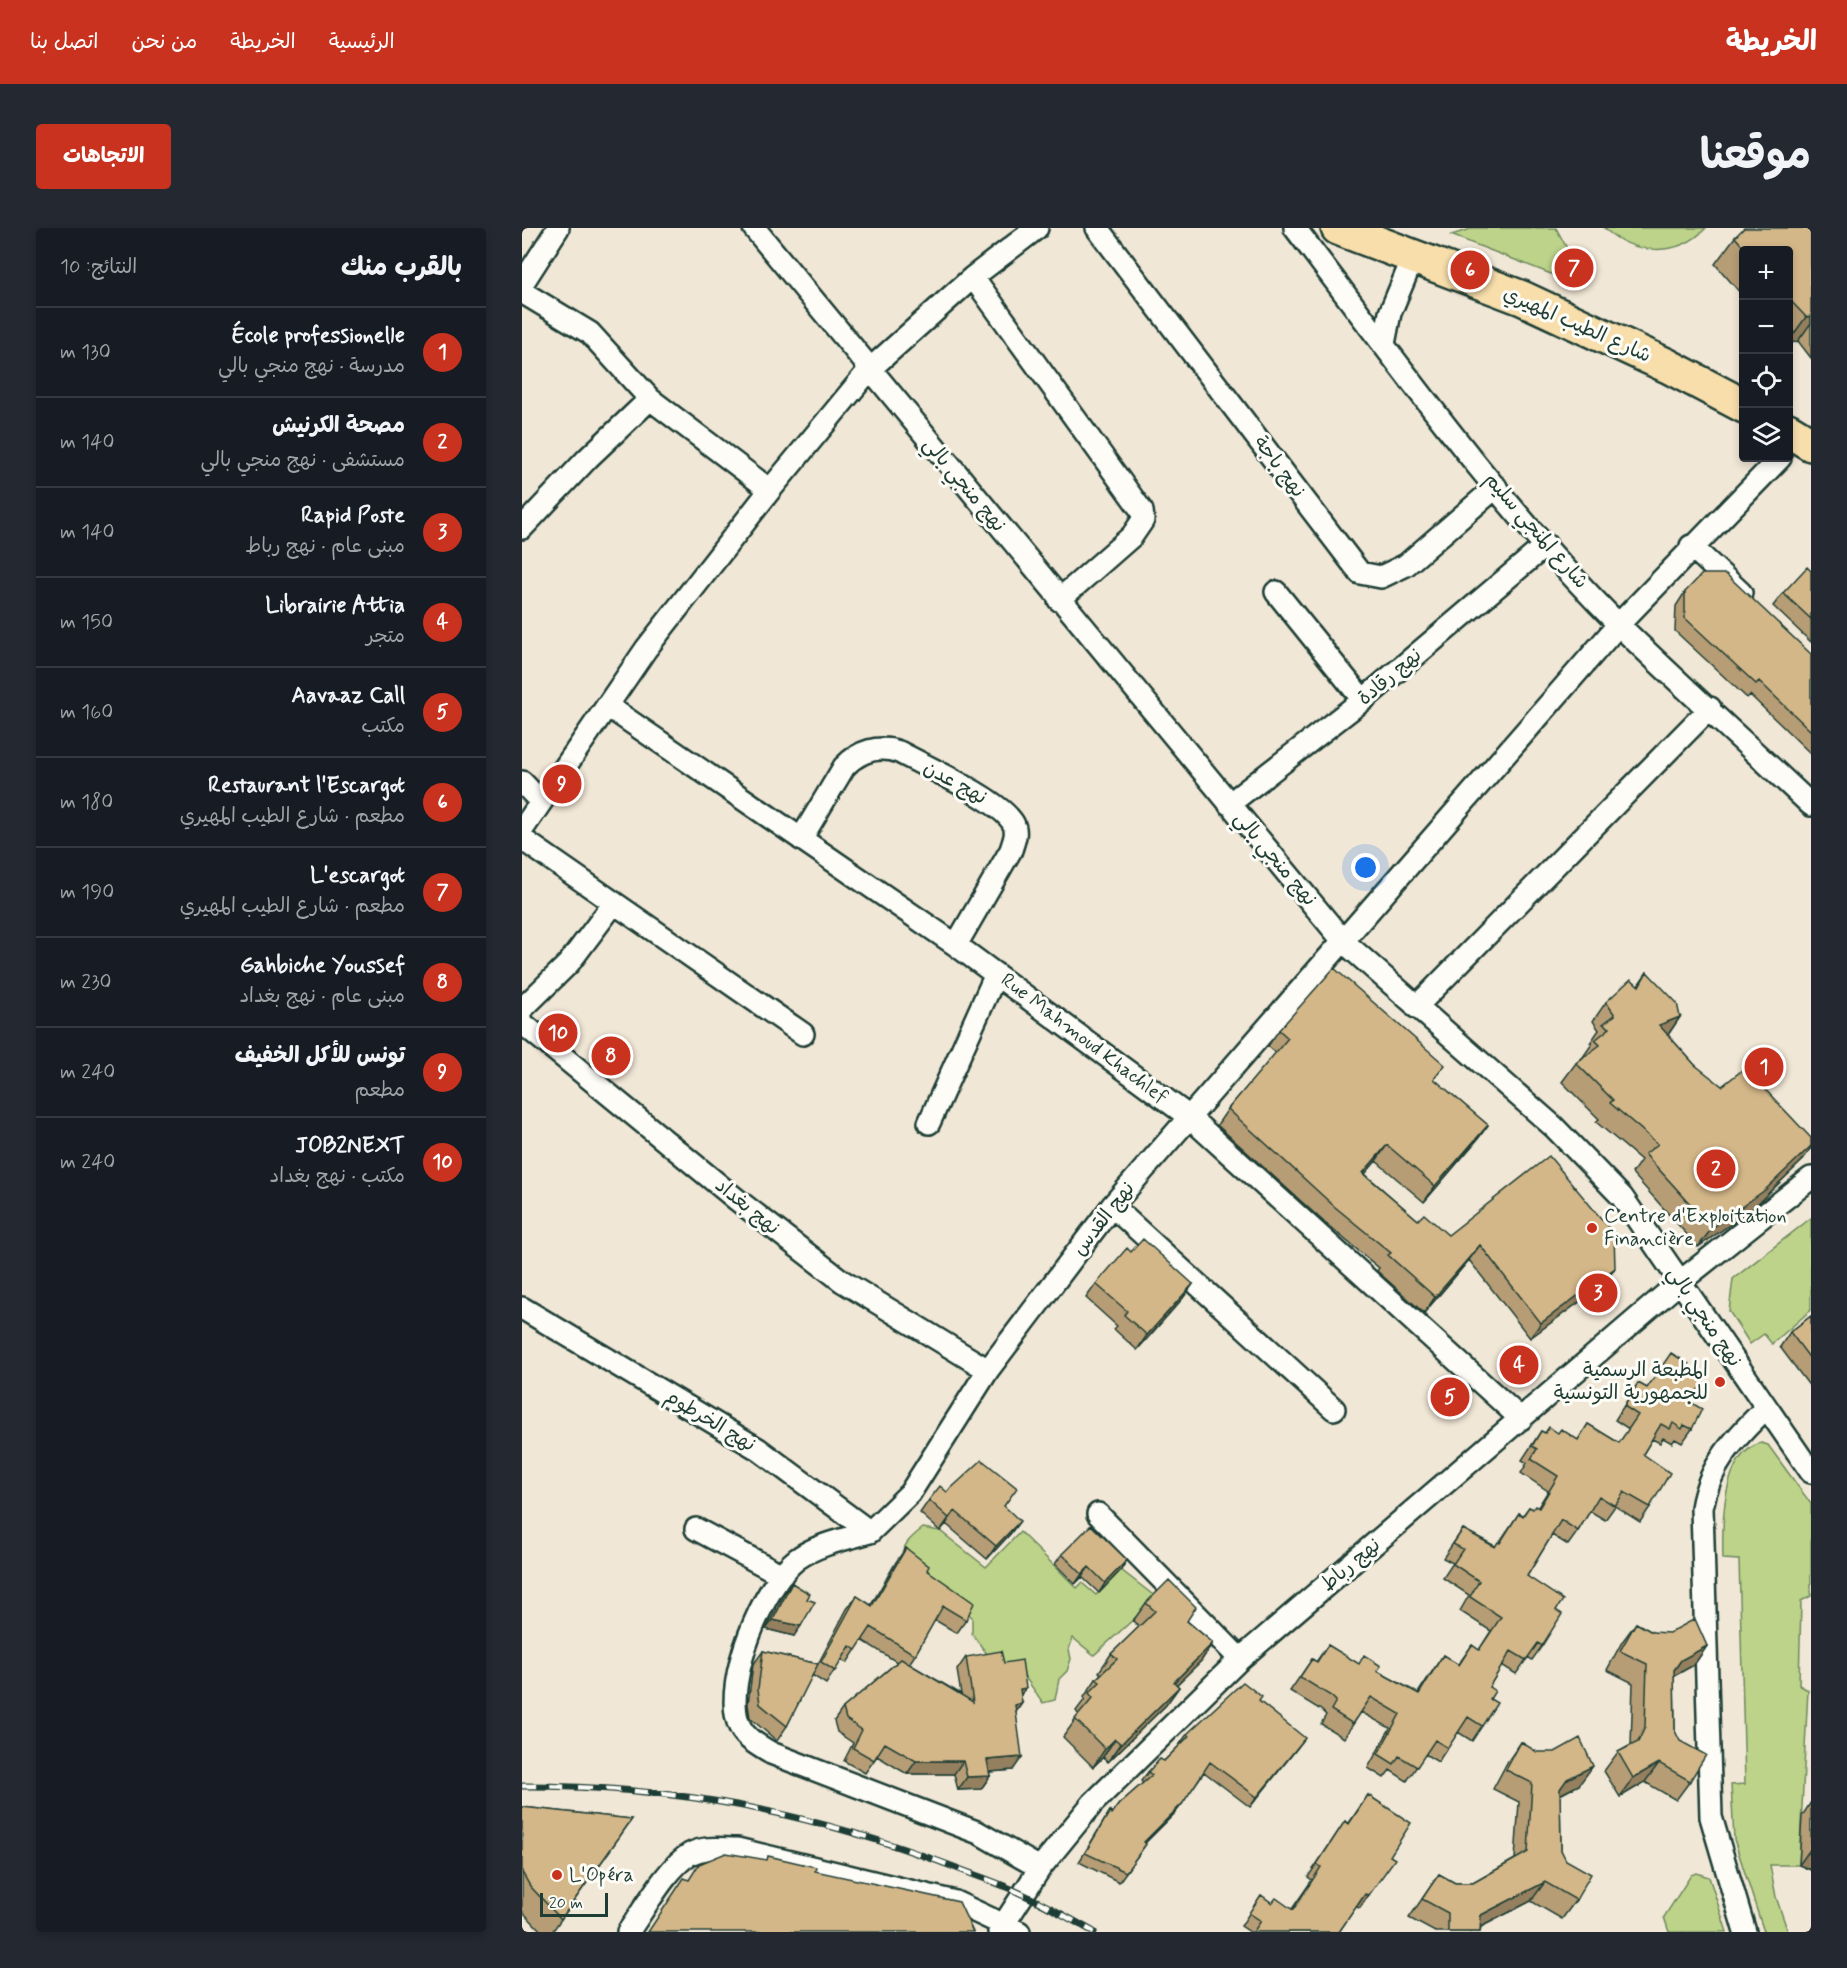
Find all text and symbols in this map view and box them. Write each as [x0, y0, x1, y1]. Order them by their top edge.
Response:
text: الخريطة [1726, 24, 1817, 61]
text: اتصل بنا [30, 28, 98, 56]
text: من نحن [131, 28, 197, 56]
text: الخريطة [230, 28, 296, 56]
text: الرئيسية [329, 28, 395, 56]
button: الاتجاهات [36, 124, 171, 189]
text: موقعنا [1700, 129, 1811, 184]
pin: 7 [1554, 246, 1594, 291]
map controls [1739, 246, 1793, 462]
button: + [1739, 246, 1793, 300]
pin: 6 [1450, 248, 1490, 292]
text: بالقرب منك [341, 251, 462, 285]
text: النتائج: 10 [60, 254, 137, 281]
street label: شارع الطيب المهيري [1499, 280, 1655, 370]
button: − [1739, 300, 1793, 354]
text: École professionelle [232, 322, 405, 350]
text: 130 m [60, 339, 111, 366]
text: 1 [438, 339, 447, 366]
text: مدرسة · نهج منجي بالي [218, 353, 405, 380]
button: locate [1739, 354, 1793, 408]
button: layers [1739, 408, 1793, 462]
text: مصحة الكرنيش [272, 412, 405, 440]
text: 140 m [60, 429, 114, 456]
text: 2 [438, 429, 447, 456]
street label: نهج باجة [1247, 431, 1311, 503]
street label: نهج منجي بالي [914, 432, 1012, 540]
text: مستشفى · نهج منجي بالي [201, 447, 405, 474]
street label: شارع المنجي سليم [1476, 467, 1594, 597]
text: Rapid Poste [301, 502, 405, 530]
text: 140 m [60, 519, 114, 546]
text: 3 [438, 519, 447, 546]
text: مبنى عام · نهج رباط [245, 533, 405, 560]
text: Librairie Attia [266, 592, 405, 620]
text: 150 m [60, 609, 113, 636]
text: 4 [437, 609, 448, 636]
text: متجر [366, 623, 405, 650]
street label: نهج رقادة [1352, 642, 1428, 712]
text: Aavaaz Call [292, 682, 405, 710]
text: 160 m [60, 699, 113, 726]
text: 5 [437, 699, 449, 726]
text: مكتب [361, 713, 405, 740]
street label: نهج عدن [918, 755, 992, 811]
pin: 9 [542, 762, 582, 806]
text: Restaurant l'Escargot [208, 772, 405, 800]
text: 180 m [60, 789, 113, 816]
text: 6 [437, 789, 448, 816]
text: مطعم · شارع الطيب المهيري [180, 803, 405, 830]
street label: نهج منجي بالي [1225, 806, 1323, 914]
your location [1351, 853, 1380, 882]
text: L'escargot [310, 862, 405, 890]
text: 190 m [60, 879, 114, 906]
text: 7 [436, 879, 449, 906]
text: مطعم · شارع الطيب المهيري [180, 893, 405, 920]
text: Gahbiche Youssef [240, 952, 405, 980]
street label: Rue Mahmoud Khachlef [995, 967, 1173, 1111]
text: 230 m [60, 969, 112, 996]
text: 8 [437, 969, 448, 996]
text: مبنى عام · نهج بغداد [239, 983, 405, 1010]
pin: 10 [538, 1010, 578, 1056]
pin: 8 [592, 1034, 631, 1078]
text: تونس للأكل الخفيف [235, 1042, 405, 1070]
pin: 1 [1744, 1044, 1784, 1090]
text: 240 m [60, 1059, 115, 1086]
text: 9 [438, 1059, 447, 1086]
text: مطعم [354, 1077, 405, 1104]
text: JOB2NEXT [295, 1132, 405, 1160]
pin: 2 [1696, 1146, 1736, 1192]
text: 240 m [60, 1149, 115, 1176]
text: 10 [432, 1149, 453, 1176]
text: مكتب · نهج بغداد [270, 1163, 405, 1190]
street label: نهج بغداد [709, 1173, 785, 1241]
street label: نهج القدس [1067, 1176, 1141, 1262]
place label: Centre d'Exploitation Financière [1604, 1203, 1787, 1253]
marker: Centre d'Exploitation Financière [1585, 1221, 1599, 1235]
street label: نهج منجي بالي [1658, 1261, 1748, 1374]
pin: 3 [1578, 1270, 1618, 1316]
pin: 4 [1500, 1342, 1538, 1388]
place label: المطبعة الرسمية للجمهورية التونسية [1554, 1357, 1708, 1407]
pin: 5 [1430, 1374, 1470, 1420]
marker: المطبعة الرسمية للجمهورية التونسية [1713, 1375, 1727, 1389]
street label: نهج الخرطوم [659, 1383, 760, 1460]
street label: نهج رباط [1315, 1532, 1387, 1598]
place label: L'Opéra [569, 1862, 634, 1889]
marker: L'Opéra [550, 1868, 564, 1882]
scale bar [540, 1890, 608, 1918]
text: 20 m [549, 1893, 583, 1914]

